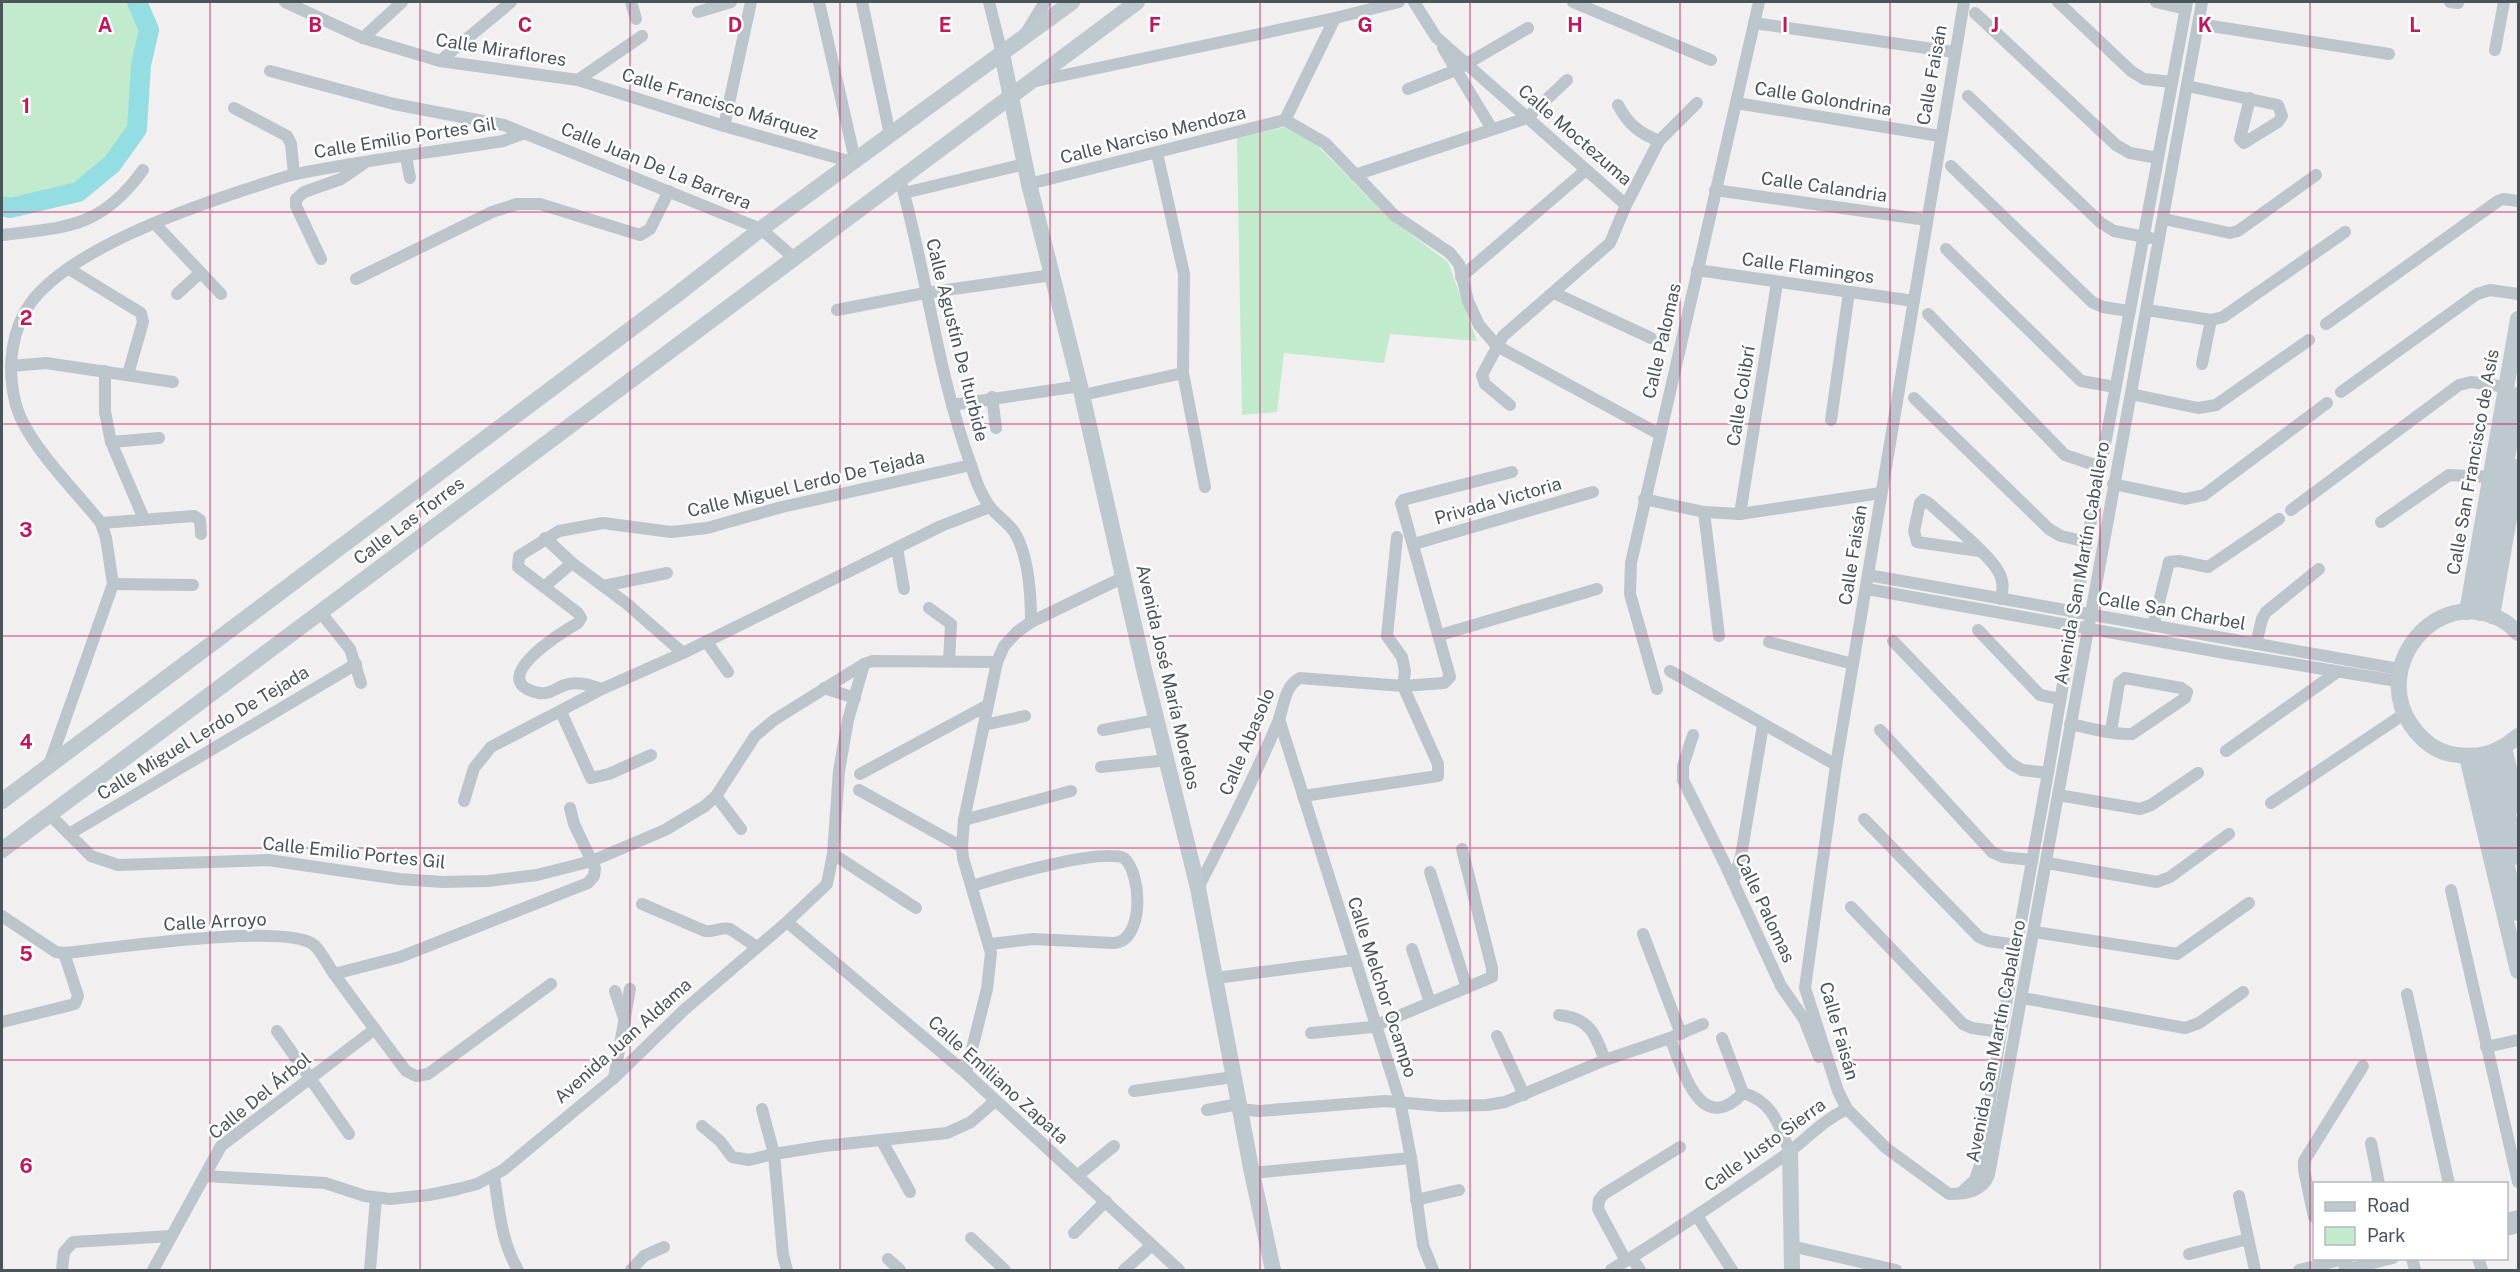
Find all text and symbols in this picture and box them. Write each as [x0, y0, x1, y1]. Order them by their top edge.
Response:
text: A [98, 13, 112, 37]
text: B [308, 13, 322, 37]
text: C [518, 13, 532, 37]
text: D [728, 13, 742, 37]
text: E [939, 13, 951, 37]
text: F [1149, 13, 1161, 37]
text: G [1357, 13, 1373, 37]
text: H [1567, 13, 1583, 37]
text: I [1782, 13, 1788, 37]
text: J [1991, 13, 1999, 37]
text: K [2198, 13, 2212, 37]
text: L [2409, 13, 2421, 37]
street label: Calle Faisán [1912, 23, 1951, 127]
street label: Calle Miraflores [434, 29, 568, 70]
street label: Calle Francisco Márquez [619, 64, 821, 143]
street label: Calle Golondrina [1753, 77, 1893, 120]
street label: Calle Moctezuma [1514, 80, 1636, 190]
text: 1 [22, 94, 30, 118]
street label: Calle Narciso Mendoza [1058, 101, 1248, 168]
street label: Calle Emilio Portes Gil [312, 113, 497, 162]
street label: Calle Juan De La Barrera [558, 118, 754, 213]
street label: Calle Calandria [1760, 167, 1888, 206]
street label: Calle Agustín De Iturbide [922, 236, 993, 444]
street label: Calle Flamingos [1740, 248, 1876, 287]
street label: Calle Palomas [1638, 281, 1685, 401]
text: 2 [20, 306, 32, 330]
street label: Calle Colibrí [1722, 344, 1759, 448]
street label: Calle San Francisco de Asís [2442, 347, 2503, 576]
street label: Avenida San Martín Caballero [2050, 440, 2113, 686]
street label: Calle Miguel Lerdo De Tejada [685, 446, 927, 521]
street label: Calle Las Torres [349, 472, 468, 569]
street label: Privada Victoria [1432, 472, 1564, 529]
street label: Calle Faisán [1834, 503, 1871, 607]
text: 3 [19, 518, 33, 542]
street label: Avenida José María Morelos [1132, 562, 1205, 791]
street label: Calle San Charbel [2097, 587, 2248, 634]
street label: Calle Miguel Lerdo De Tejada [93, 661, 312, 804]
street label: Calle Abasolo [1214, 685, 1279, 799]
text: 4 [19, 730, 33, 754]
street label: Calle Emilio Portes Gil [261, 832, 447, 873]
street label: Calle Palomas [1731, 850, 1800, 966]
street label: Calle Melchor Ocampo [1343, 894, 1422, 1080]
street label: Calle Arroyo [163, 908, 267, 935]
street label: Avenida San Martín Caballero [1962, 918, 2029, 1164]
text: 5 [19, 942, 33, 966]
street label: Avenida Juan Aldama [550, 974, 695, 1108]
street label: Calle Faisán [1815, 979, 1864, 1082]
street label: Calle Emiliano Zapata [924, 1011, 1073, 1148]
street label: Calle Del Árbol [204, 1047, 315, 1143]
street label: Calle Justo Sierra [1700, 1094, 1829, 1196]
text: 6 [19, 1154, 33, 1178]
legend [2313, 1182, 2508, 1260]
text: Road [2367, 1195, 2410, 1216]
text: Park [2367, 1225, 2405, 1246]

